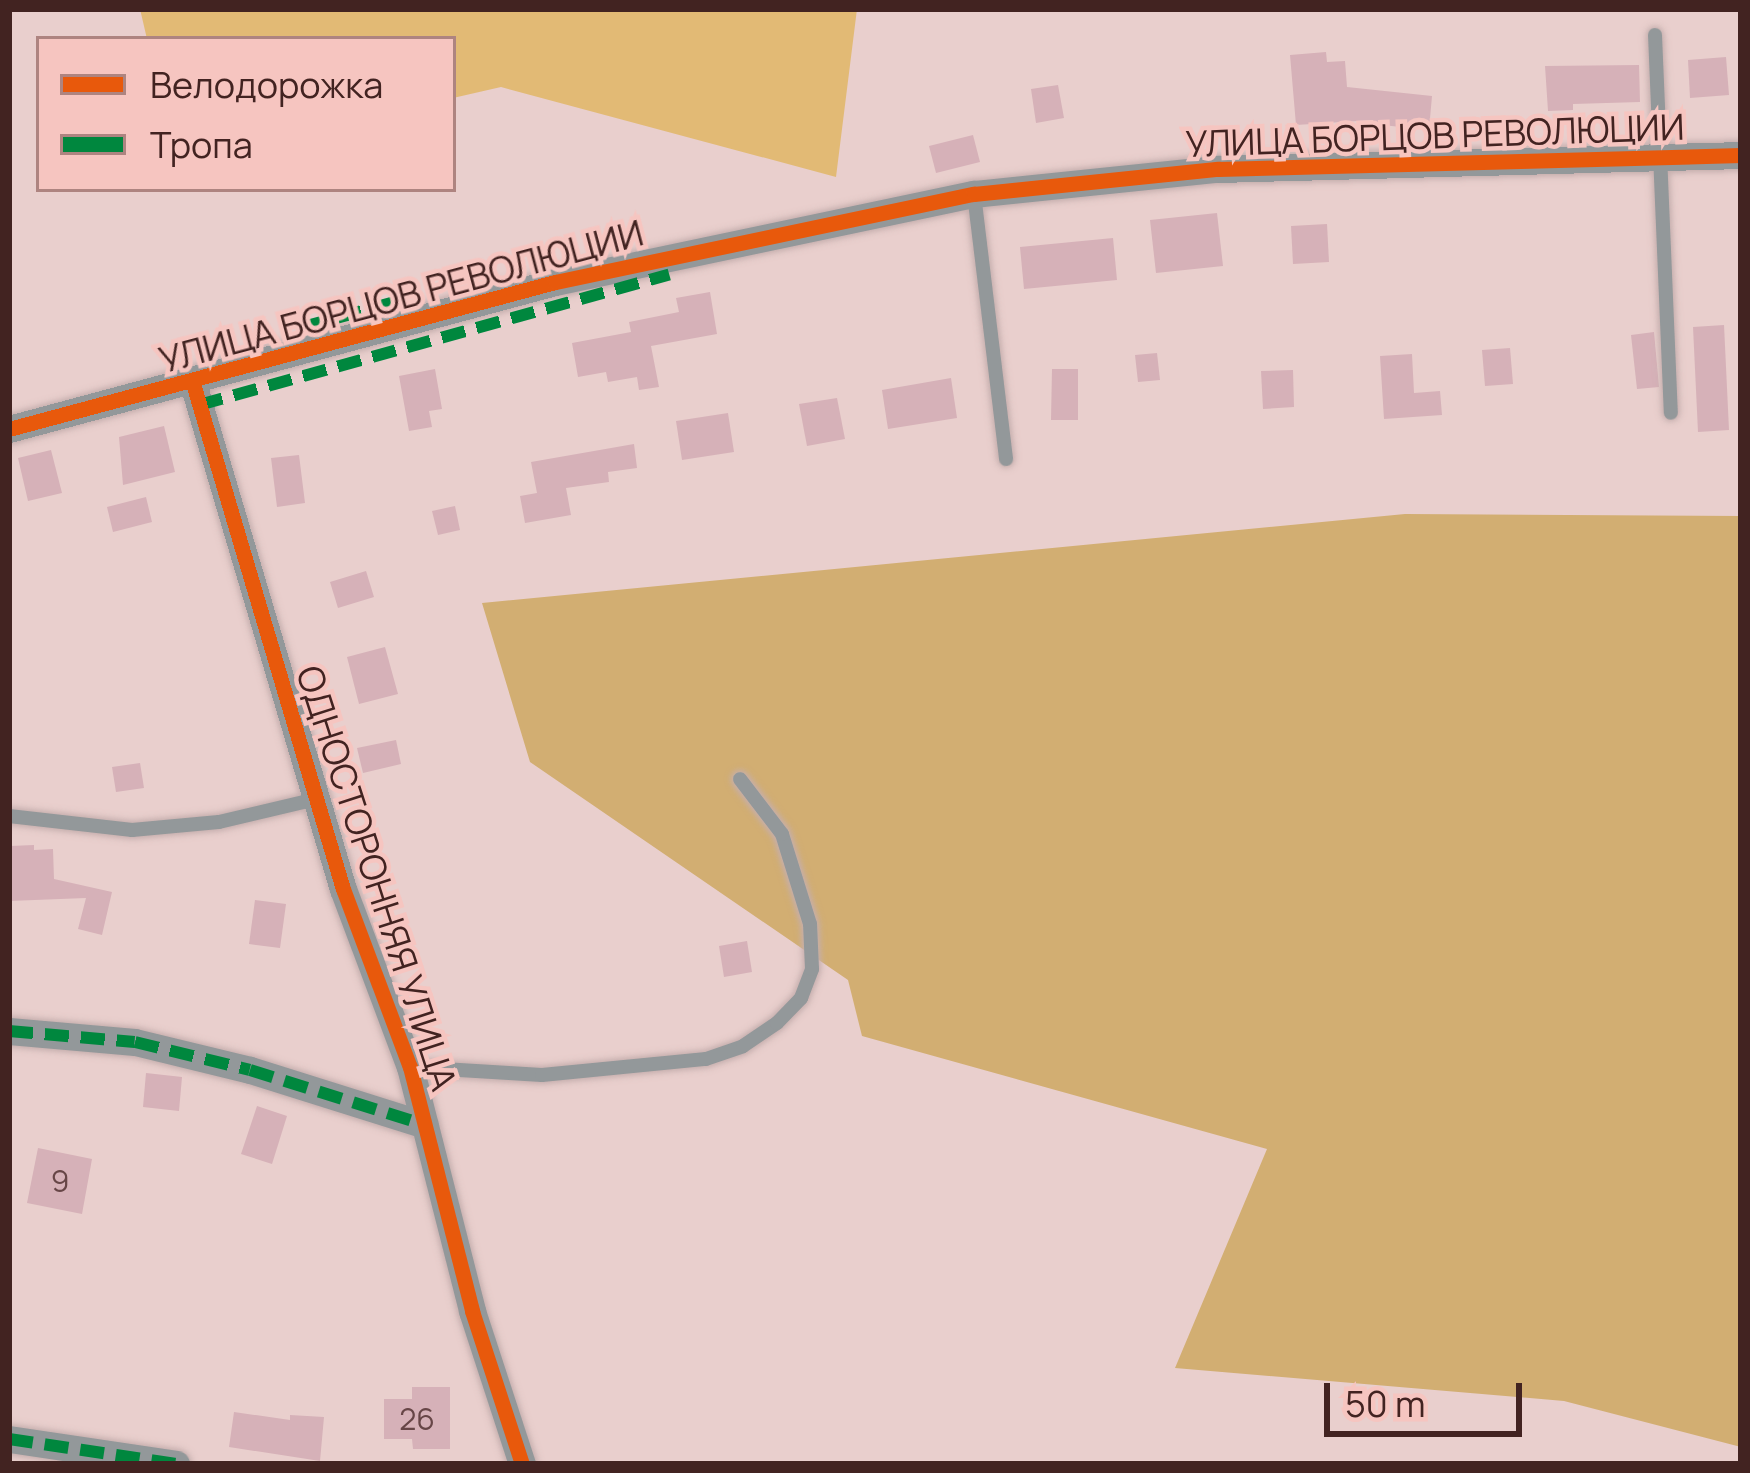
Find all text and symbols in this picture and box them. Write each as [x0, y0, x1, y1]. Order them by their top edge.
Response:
legend [36, 36, 456, 192]
text: Велодорожка [150, 60, 383, 109]
street label: УЛИЦА БОРЦОВ РЕВОЛЮЦИИ [1185, 105, 1685, 165]
text: Тропа [150, 120, 253, 169]
street label: УЛИЦА БОРЦОВ РЕВОЛЮЦИИ [154, 211, 648, 381]
street label: ОДНОСТОРОННЯЯ УЛИЦА [288, 660, 466, 1096]
house number: 9 [51, 1163, 69, 1199]
scale bar [1330, 1359, 1528, 1433]
text: 50 m [1345, 1379, 1425, 1428]
house number: 26 [399, 1401, 435, 1437]

